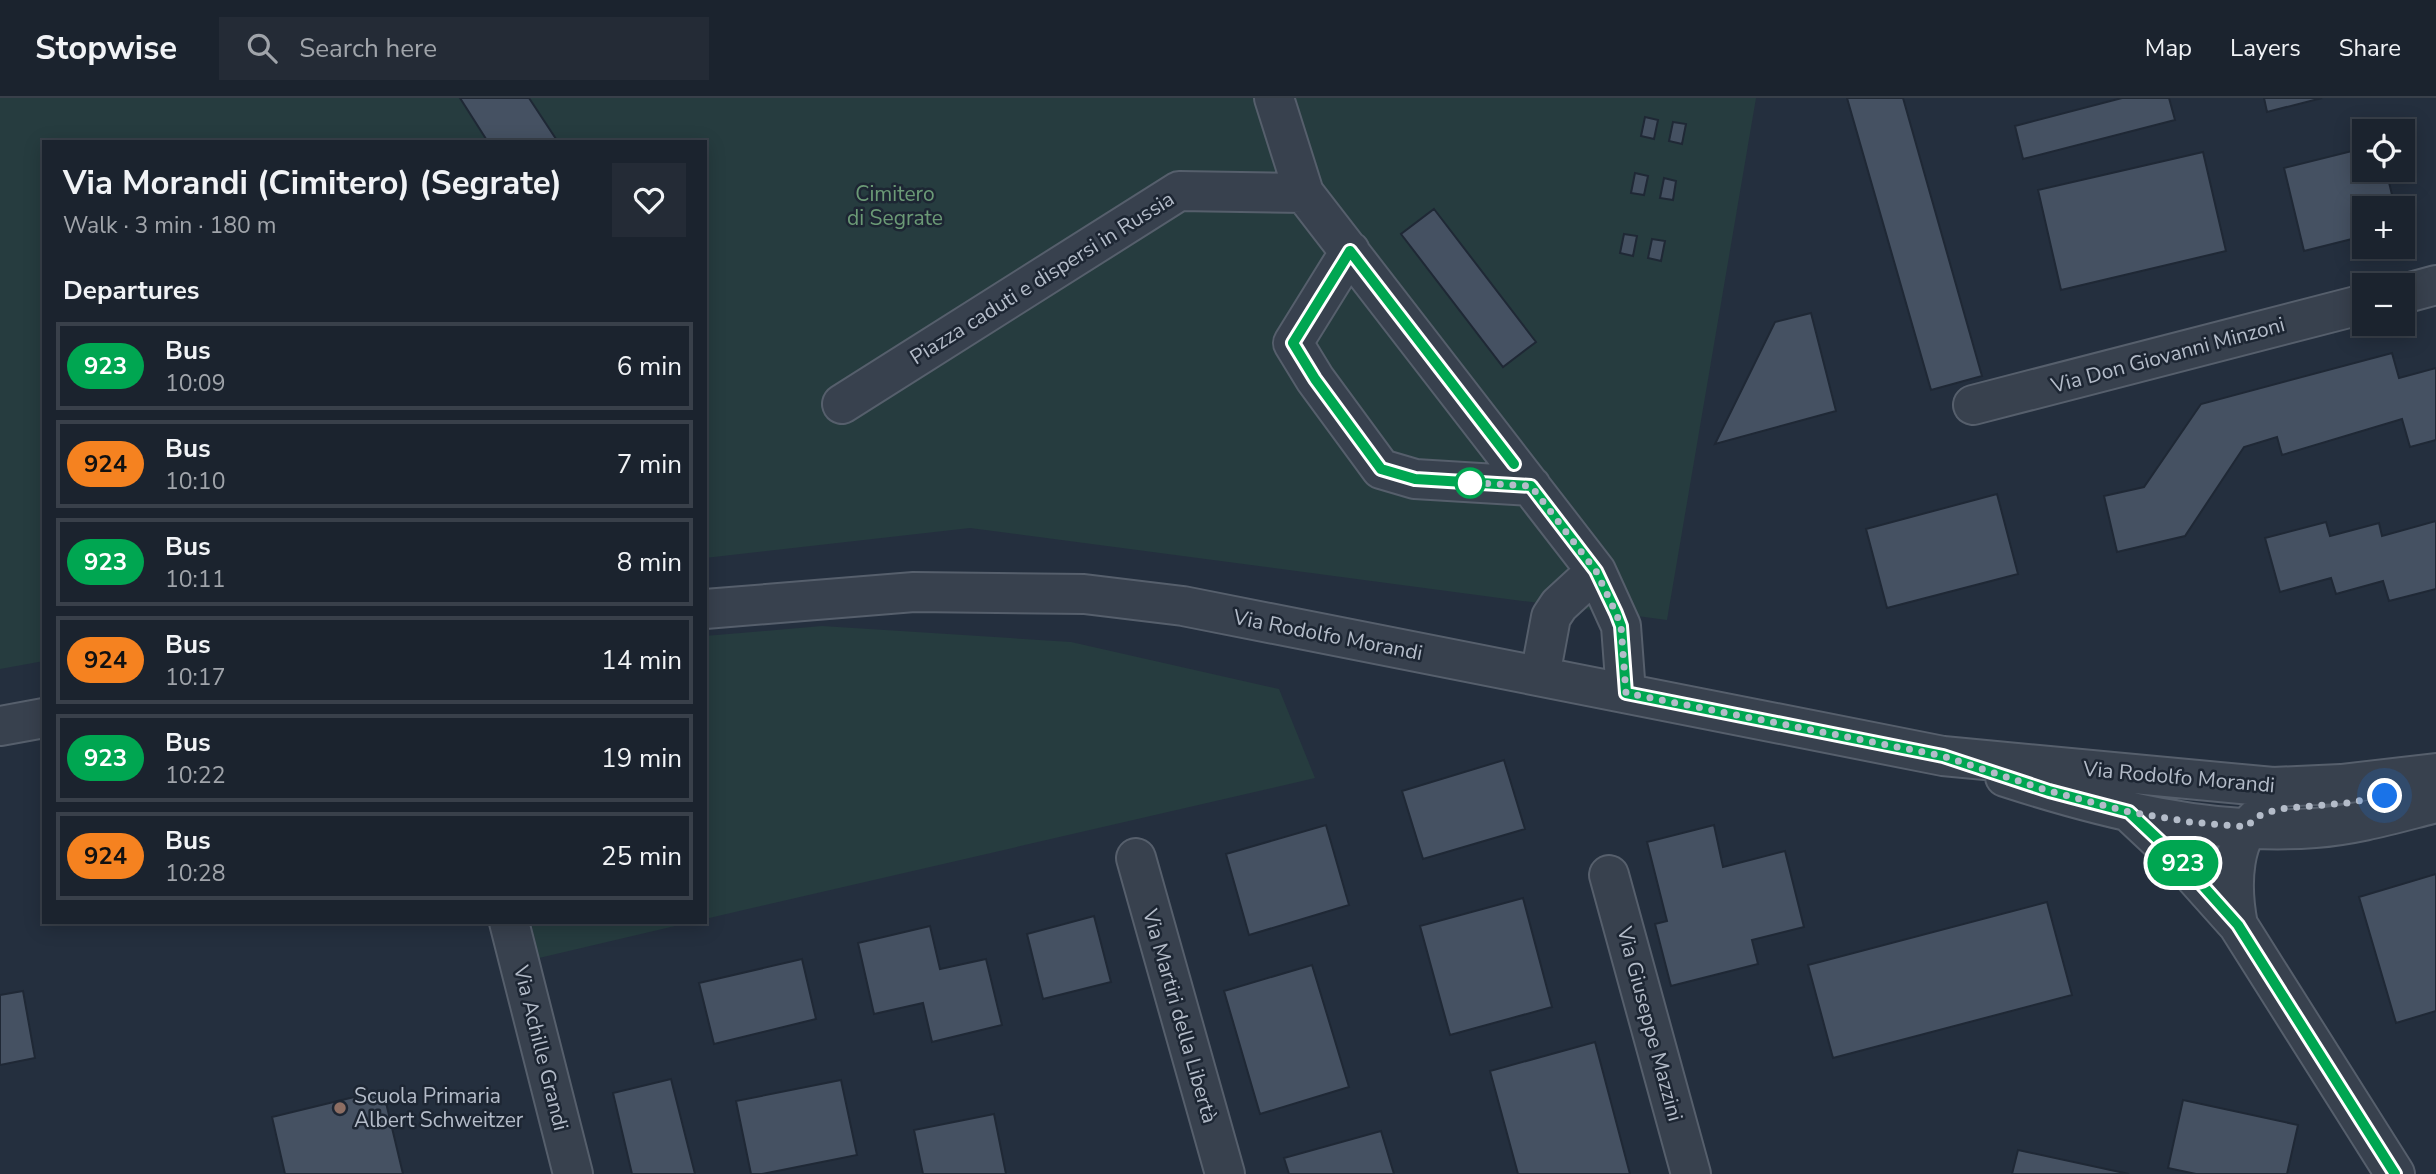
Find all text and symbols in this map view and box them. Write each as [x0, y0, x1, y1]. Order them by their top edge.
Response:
search box [219, 17, 709, 80]
text: Stopwise [35, 26, 177, 71]
icon: search [243, 29, 281, 67]
text: Search here [299, 31, 437, 66]
text: Map [2145, 32, 2192, 64]
text: Layers [2230, 32, 2301, 64]
text: Share [2339, 32, 2401, 64]
map controls [2352, 119, 2415, 336]
button: locate [2352, 119, 2415, 182]
text: Via Morandi (Cimitero) (Segrate) [63, 161, 562, 206]
button: heart [612, 163, 686, 237]
park label: Cimitero di Segrate [847, 180, 943, 232]
street label: Piazza caduti e dispersi in Russia [904, 185, 1180, 371]
button: + [2352, 196, 2415, 259]
text: Walk · 3 min · 180 m [63, 210, 276, 241]
text: Departures [63, 273, 199, 308]
button: − [2352, 273, 2415, 336]
street label: Via Don Giovanni Minzoni [2047, 310, 2288, 400]
text: Bus [165, 333, 211, 368]
text: 6 min [617, 349, 682, 384]
text: 923 [84, 350, 127, 382]
text: 10:09 [165, 368, 225, 399]
text: Bus [165, 431, 211, 466]
text: 7 min [617, 447, 682, 482]
text: 924 [84, 448, 127, 480]
text: 10:10 [165, 466, 225, 497]
unlabelled marker [1455, 468, 1485, 498]
text: Bus [165, 529, 211, 564]
text: 8 min [617, 545, 682, 580]
text: 923 [84, 546, 127, 578]
text: 10:11 [165, 564, 225, 595]
street label: Via Rodolfo Morandi [1230, 603, 1425, 667]
text: Bus [165, 627, 211, 662]
text: 14 min [601, 643, 682, 678]
text: 924 [84, 644, 127, 676]
text: 10:17 [165, 662, 225, 693]
text: Bus [165, 725, 211, 760]
text: 19 min [601, 741, 682, 776]
text: 923 [84, 742, 127, 774]
street label: Via Rodolfo Morandi [2081, 755, 2276, 799]
text: 10:22 [165, 760, 225, 791]
your location [2367, 778, 2402, 813]
text: Bus [165, 823, 211, 858]
text: 25 min [601, 839, 682, 874]
text: 924 [84, 840, 127, 872]
line badge: 923 [2143, 840, 2223, 886]
text: 923 [2161, 847, 2205, 879]
text: 10:28 [165, 858, 225, 889]
street label: Via Martiri della Libertà [1136, 905, 1224, 1126]
street label: Via Giuseppe Mazzini [1610, 923, 1689, 1124]
street label: Via Achille Grandi [507, 961, 575, 1134]
place label: Scuola Primaria Albert Schweitzer [354, 1082, 524, 1134]
marker: Scuola Primaria Albert Schweitzer [332, 1100, 348, 1116]

